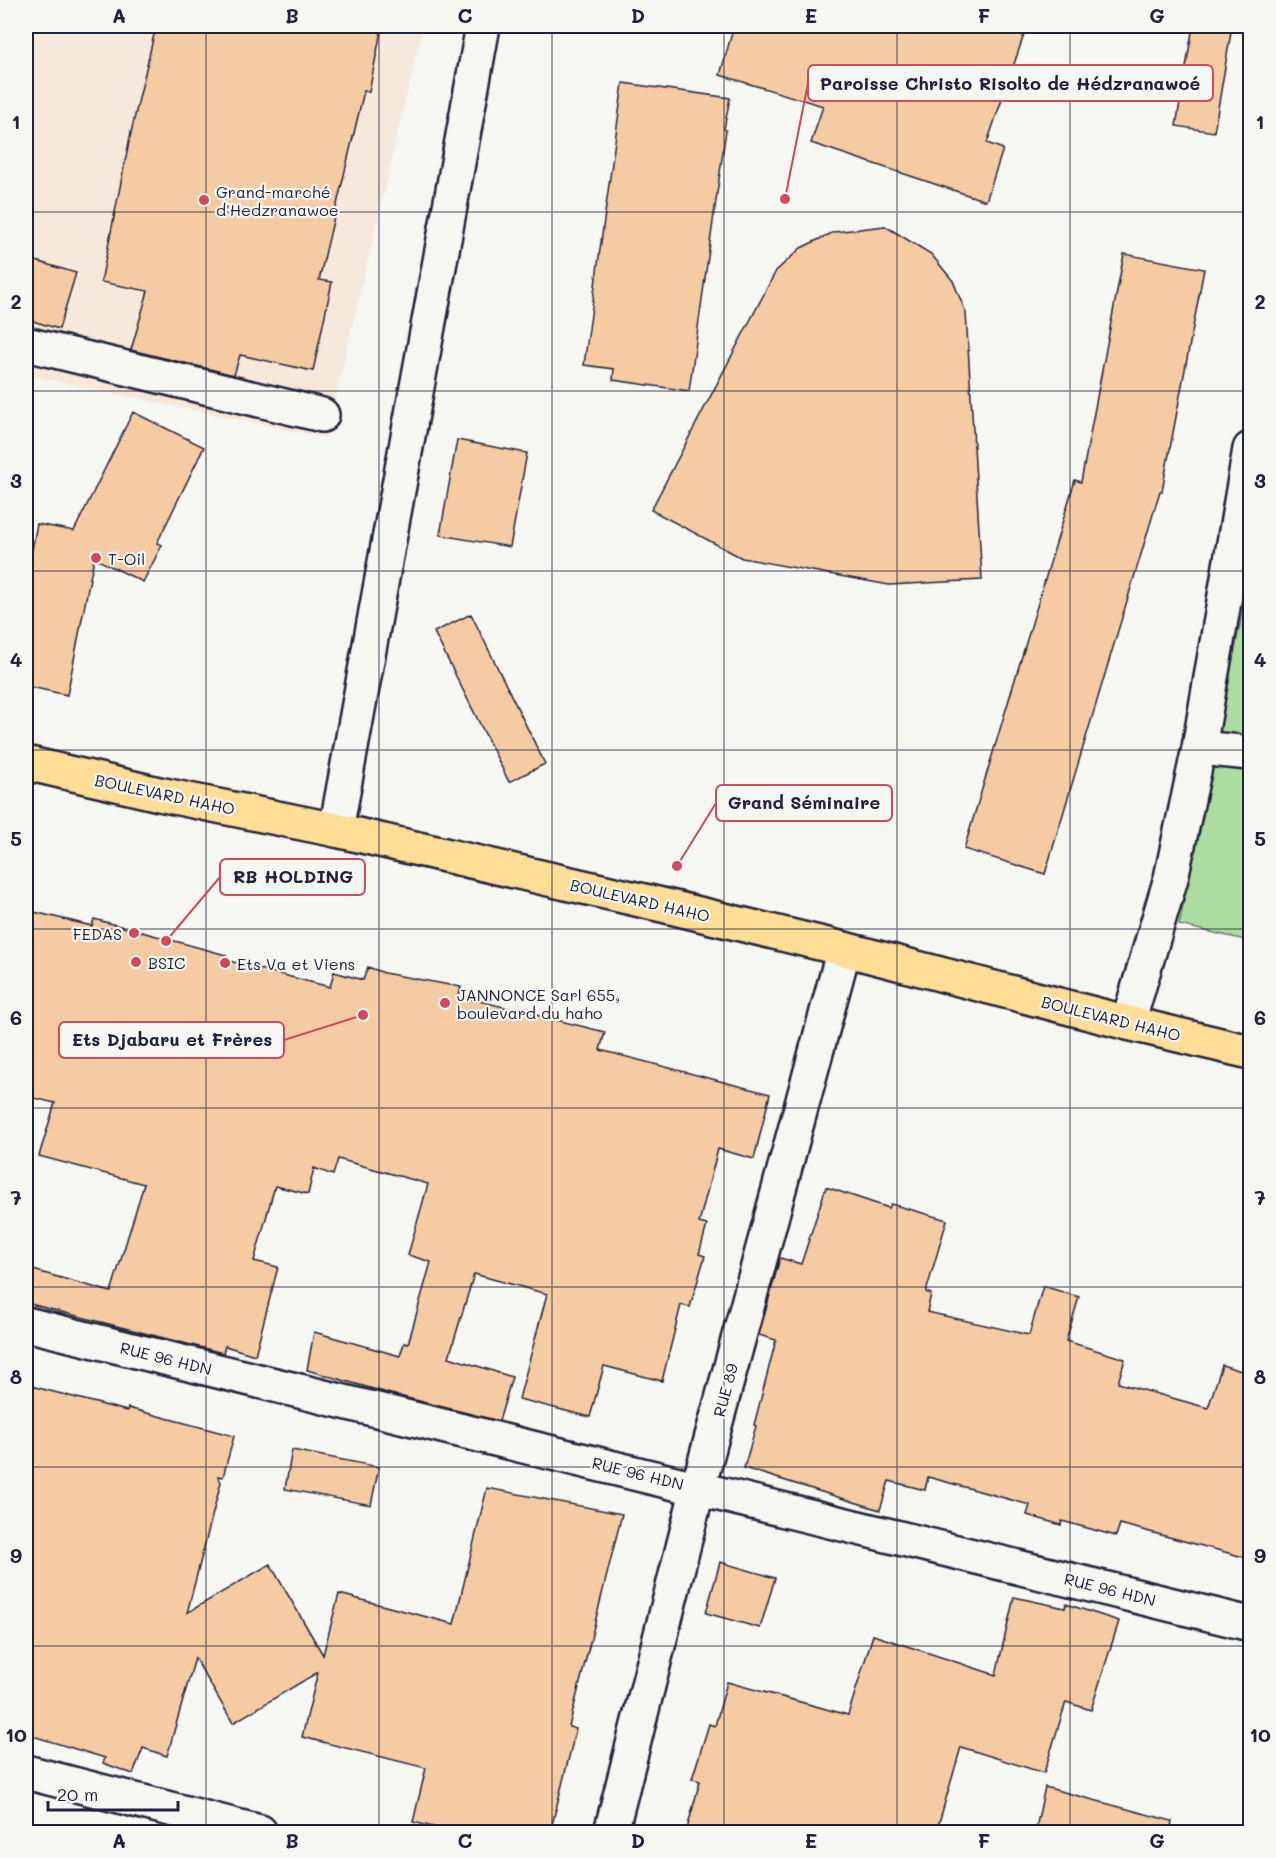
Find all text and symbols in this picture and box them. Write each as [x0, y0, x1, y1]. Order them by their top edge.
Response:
text: A [112, 2, 126, 28]
text: B [285, 2, 299, 28]
text: C [458, 2, 473, 28]
text: D [631, 2, 645, 28]
text: E [805, 2, 817, 28]
text: F [978, 2, 991, 28]
text: G [1149, 2, 1165, 28]
callout: Paroisse Christo Risolto de Hédzranawoé [808, 65, 1213, 101]
text: Paroisse Christo Risolto de Hédzranawoé [820, 71, 1200, 95]
text: 1 [12, 108, 20, 134]
text: 1 [1256, 108, 1264, 134]
place label: Grand-marché d'Hedzranawoe [216, 181, 339, 220]
marker: Grand-marché d'Hedzranawoe [197, 193, 211, 207]
text: 2 [10, 288, 22, 314]
text: 2 [1254, 288, 1266, 314]
text: 3 [10, 467, 22, 493]
text: 3 [1254, 467, 1266, 493]
place label: T-Oil [108, 548, 145, 569]
marker: T-Oil [89, 551, 103, 565]
text: 4 [10, 646, 23, 672]
text: 4 [1254, 646, 1267, 672]
street label: BOULEVARD HAHO [93, 769, 237, 819]
callout: Grand Séminaire [716, 785, 892, 821]
text: Grand Séminaire [728, 790, 880, 814]
text: 5 [10, 825, 22, 851]
text: 5 [1254, 825, 1266, 851]
callout: RB HOLDING [220, 859, 365, 895]
text: RB HOLDING [233, 864, 353, 888]
street label: BOULEVARD HAHO [568, 874, 712, 926]
place label: FEDAS [73, 923, 122, 944]
marker: FEDAS [127, 926, 141, 940]
place label: BSIC [148, 952, 185, 973]
place label: Ets Va et Viens [237, 953, 355, 974]
marker: BSIC [129, 955, 143, 969]
marker: Ets Va et Viens [218, 956, 232, 970]
place label: JANNONCE Sarl 655, boulevard du haho [457, 984, 620, 1023]
street label: BOULEVARD HAHO [1039, 991, 1183, 1045]
marker: JANNONCE Sarl 655, boulevard du haho [438, 996, 452, 1010]
text: 6 [10, 1004, 22, 1030]
text: 6 [1254, 1004, 1266, 1030]
callout: Ets Djabaru et Frères [59, 1022, 284, 1058]
text: Ets Djabaru et Frères [72, 1027, 272, 1051]
text: 7 [10, 1184, 22, 1210]
text: 7 [1254, 1184, 1266, 1210]
street label: RUE 96 HDN [118, 1336, 214, 1380]
street label: RUE 89 [708, 1361, 742, 1419]
text: 8 [10, 1363, 22, 1389]
text: 8 [1254, 1363, 1266, 1389]
street label: RUE 96 HDN [590, 1451, 686, 1495]
text: 9 [10, 1542, 22, 1568]
text: 9 [1254, 1542, 1266, 1568]
street label: RUE 96 HDN [1062, 1567, 1158, 1611]
text: 10 [5, 1721, 27, 1747]
text: 10 [1249, 1721, 1271, 1747]
scale bar [48, 1774, 178, 1812]
text: 20 m [57, 1782, 98, 1806]
text: A [112, 1827, 126, 1853]
text: B [285, 1827, 299, 1853]
text: C [458, 1827, 473, 1853]
text: D [631, 1827, 645, 1853]
text: E [805, 1827, 817, 1853]
text: F [978, 1827, 991, 1853]
text: G [1149, 1827, 1165, 1853]

